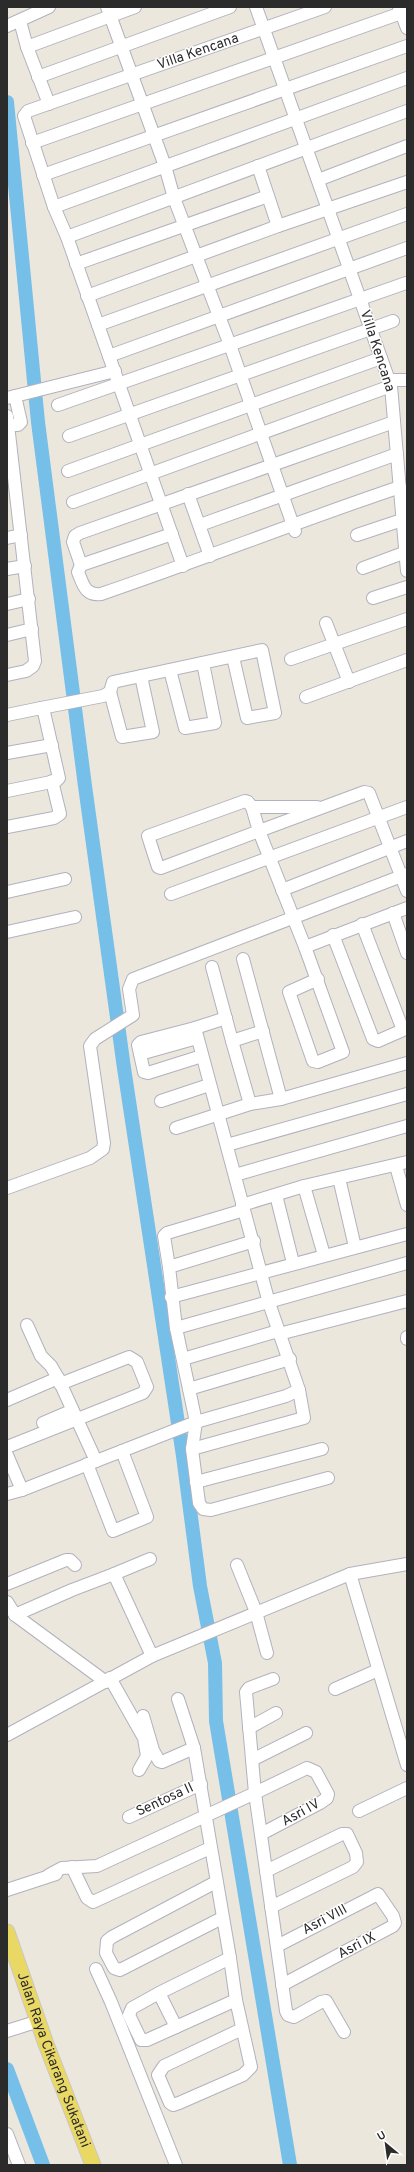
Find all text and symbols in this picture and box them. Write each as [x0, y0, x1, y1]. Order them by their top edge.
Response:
street label: Villa Kencana [155, 30, 241, 74]
street label: Villa Kencana [356, 308, 398, 394]
street label: Sentosa II [134, 1779, 196, 1821]
street label: Asri IV [279, 1796, 323, 1830]
street label: Asri VIII [300, 1901, 350, 1939]
street label: Asri IX [335, 1929, 379, 1963]
street label: Jalan Raya Cikarang Sukatani [13, 1970, 94, 2150]
north arrow [366, 2124, 406, 2164]
text: U [375, 2128, 388, 2144]

